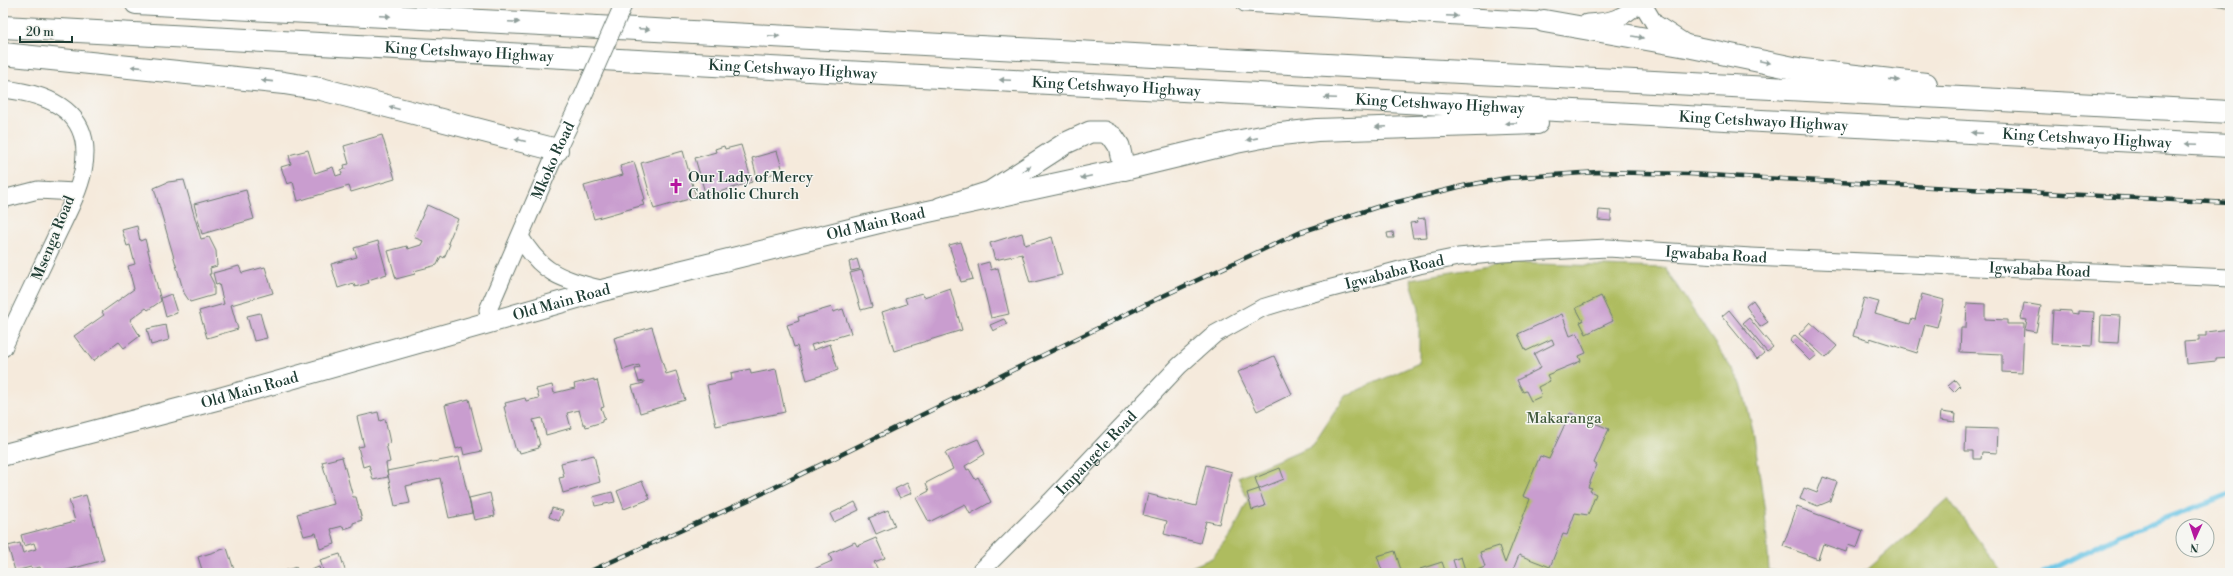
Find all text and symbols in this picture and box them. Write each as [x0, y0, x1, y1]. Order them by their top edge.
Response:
one-way arrow [379, 12, 391, 19]
one-way arrow [1446, 13, 1459, 19]
scale bar [20, 18, 72, 44]
one-way arrow [508, 19, 521, 25]
text: 20 m [26, 25, 54, 40]
one-way arrow [638, 26, 651, 32]
one-way arrow [768, 33, 781, 39]
one-way arrow [1632, 35, 1644, 41]
street label: King Cetshwayo Highway [384, 38, 555, 66]
street label: King Cetshwayo Highway [708, 56, 879, 84]
one-way arrow [1759, 60, 1772, 66]
one-way arrow [131, 63, 144, 70]
street label: King Cetshwayo Highway [1031, 73, 1202, 101]
one-way arrow [999, 77, 1011, 84]
one-way arrow [1888, 77, 1900, 84]
one-way arrow [261, 78, 273, 84]
street label: King Cetshwayo Highway [1355, 90, 1526, 118]
one-way arrow [1323, 95, 1336, 101]
one-way arrow [387, 105, 399, 111]
street label: King Cetshwayo Highway [1678, 108, 1849, 136]
street label: Mkoko Road [528, 118, 579, 203]
one-way arrow [1504, 120, 1517, 126]
one-way arrow [1375, 124, 1387, 131]
street label: King Cetshwayo Highway [2002, 125, 2173, 153]
one-way arrow [1971, 130, 1983, 137]
one-way arrow [1246, 136, 1258, 142]
one-way arrow [513, 137, 526, 143]
one-way arrow [2184, 141, 2197, 147]
one-way arrow [1021, 165, 1031, 173]
place label: Our Lady of Mercy Catholic Church [688, 168, 814, 204]
one-way arrow [1080, 174, 1092, 180]
church icon: Our Lady of Mercy Catholic Church [667, 177, 685, 195]
street label: Msenga Road [28, 193, 79, 283]
street label: Old Main Road [825, 203, 927, 245]
street label: Igwababa Road [1665, 243, 1768, 268]
street label: Igwababa Road [1343, 251, 1446, 294]
street label: Igwababa Road [1989, 258, 2091, 282]
street label: Old Main Road [511, 280, 613, 325]
street label: Old Main Road [199, 368, 301, 413]
street label: Impangele Road [1052, 407, 1142, 499]
park label: Makaranga [1526, 409, 1602, 428]
north arrow [2175, 518, 2215, 558]
text: N [2190, 540, 2199, 554]

